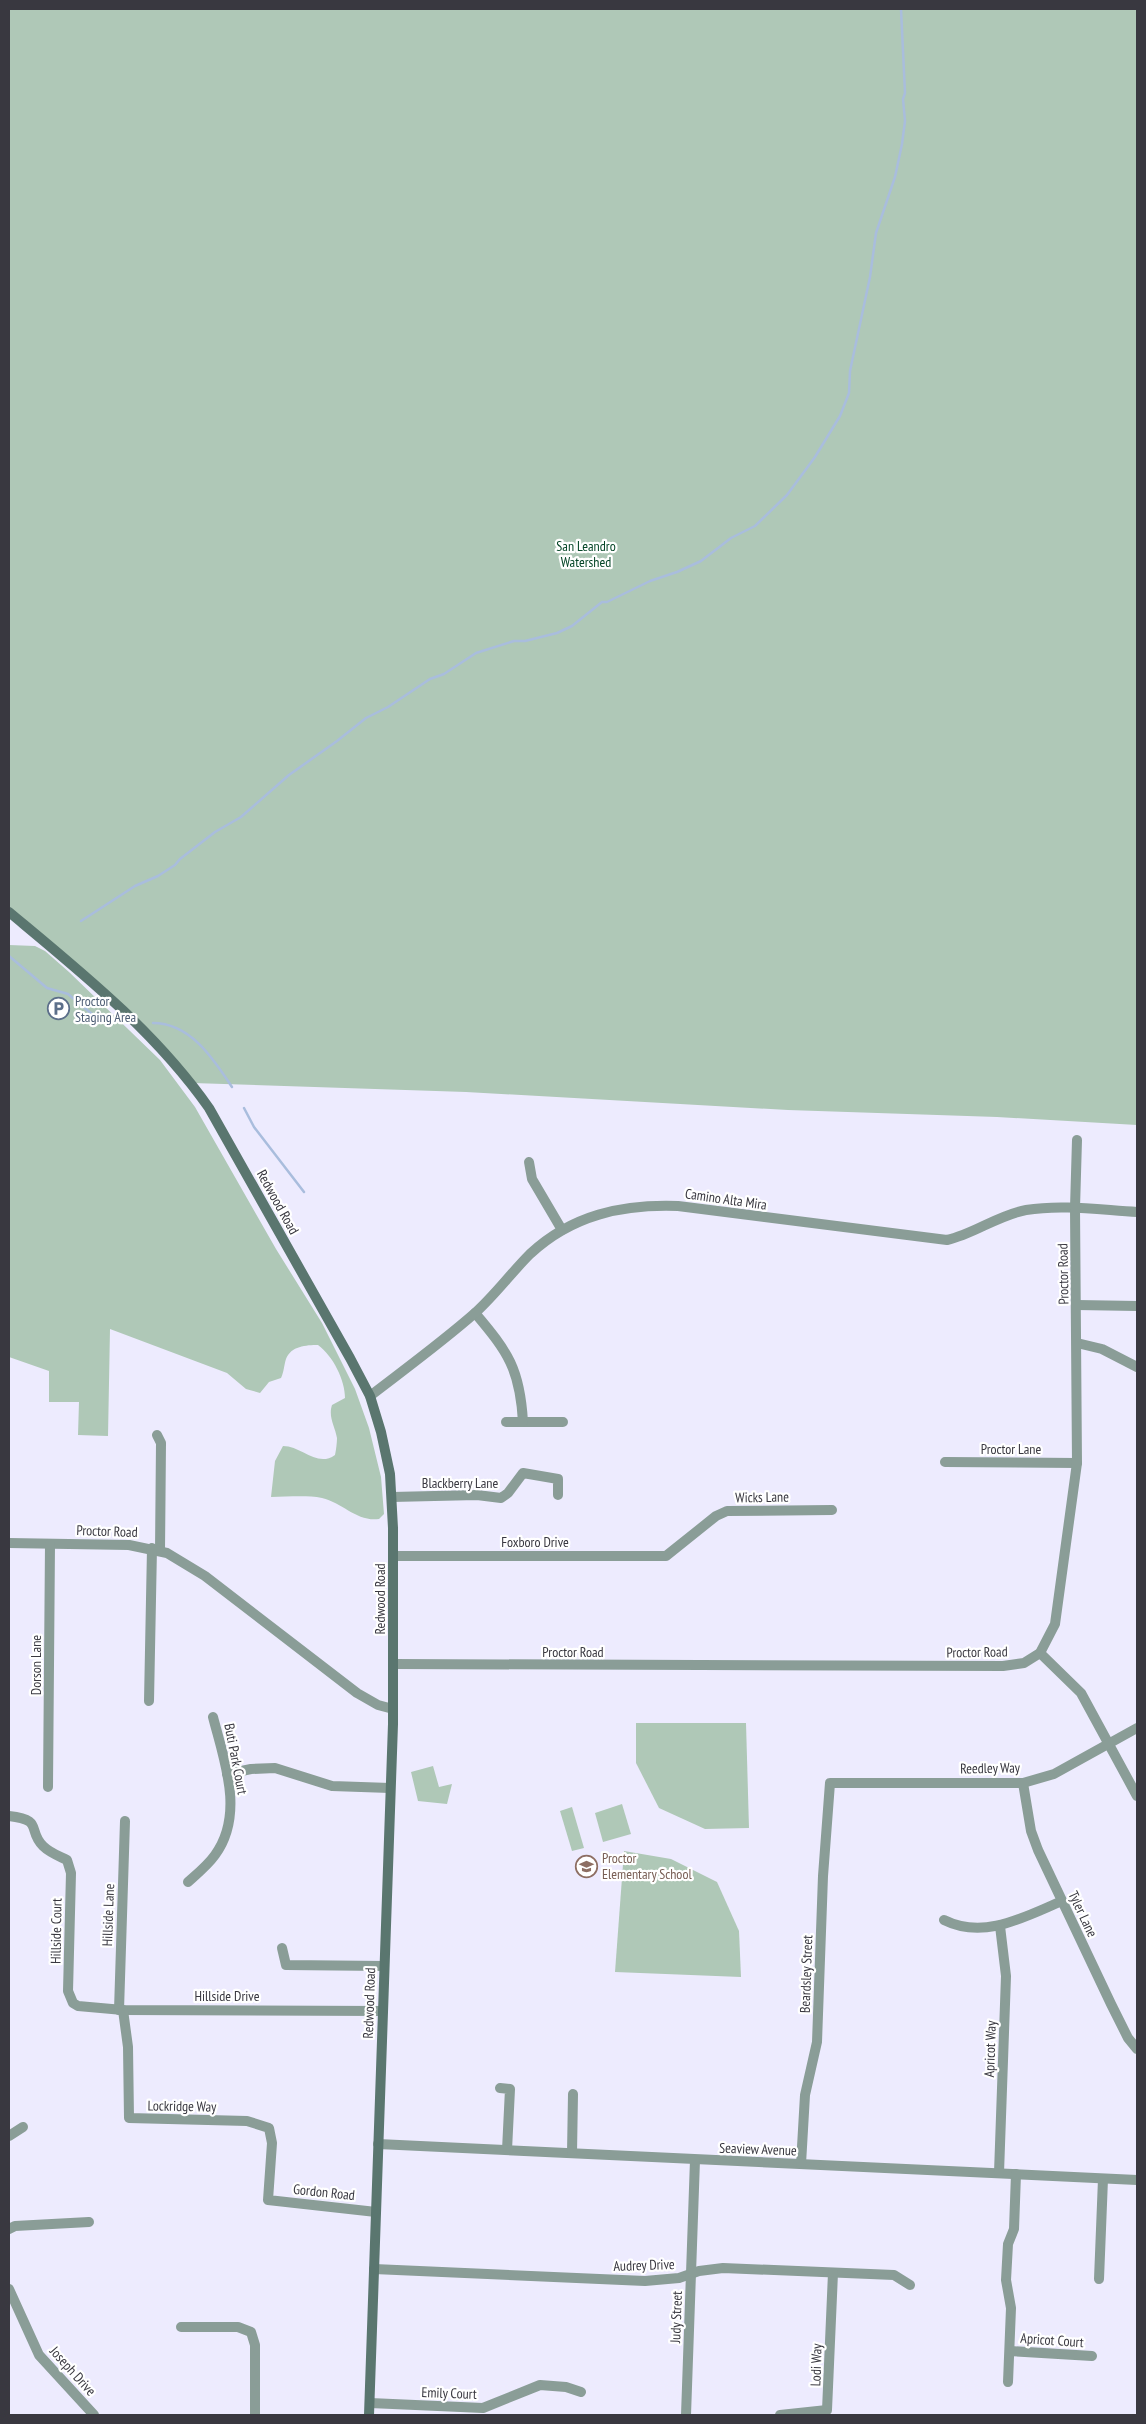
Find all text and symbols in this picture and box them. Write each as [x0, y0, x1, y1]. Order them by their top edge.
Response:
park label: San Leandro Watershed [556, 537, 616, 571]
place label: Proctor Staging Area [75, 992, 136, 1026]
parking icon: Proctor Staging Area [47, 997, 71, 1021]
street label: Redwood Road [253, 1167, 303, 1237]
street label: Camino Alta Mira [684, 1184, 768, 1214]
street label: Proctor Road [1053, 1243, 1073, 1305]
street label: Proctor Lane [981, 1440, 1041, 1458]
street label: Blackberry Lane [422, 1474, 498, 1492]
street label: Wicks Lane [735, 1488, 789, 1506]
street label: Proctor Road [76, 1521, 138, 1541]
street label: Foxboro Drive [501, 1533, 569, 1551]
street label: Redwood Road [371, 1563, 389, 1635]
street label: Dorson Lane [27, 1635, 45, 1695]
street label: Proctor Road [946, 1642, 1008, 1662]
street label: Proctor Road [542, 1643, 604, 1661]
street label: Buti Park Court [220, 1722, 252, 1796]
street label: Reedley Way [960, 1758, 1021, 1778]
place label: Proctor Elementary School [602, 1849, 692, 1883]
school or university icon: Proctor Elementary School [574, 1854, 598, 1878]
street label: Hillside Lane [98, 1883, 118, 1947]
street label: Tyler Lane [1064, 1888, 1102, 1940]
street label: Hillside Court [46, 1898, 66, 1964]
street label: Beardsley Street [796, 1934, 816, 2013]
street label: Redwood Road [359, 1967, 379, 2039]
street label: Hillside Drive [194, 1987, 260, 2005]
street label: Apricot Way [980, 2020, 1000, 2078]
street label: Lockridge Way [147, 2096, 217, 2116]
street label: Seaview Avenue [719, 2139, 797, 2159]
street label: Gordon Road [292, 2180, 356, 2204]
street label: Audrey Drive [613, 2255, 675, 2275]
street label: Judy Street [666, 2290, 686, 2344]
street label: Apricot Court [1020, 2329, 1084, 2351]
street label: Joseph Drive [45, 2342, 100, 2400]
street label: Lodi Way [806, 2343, 826, 2387]
street label: Emily Court [421, 2383, 477, 2403]

